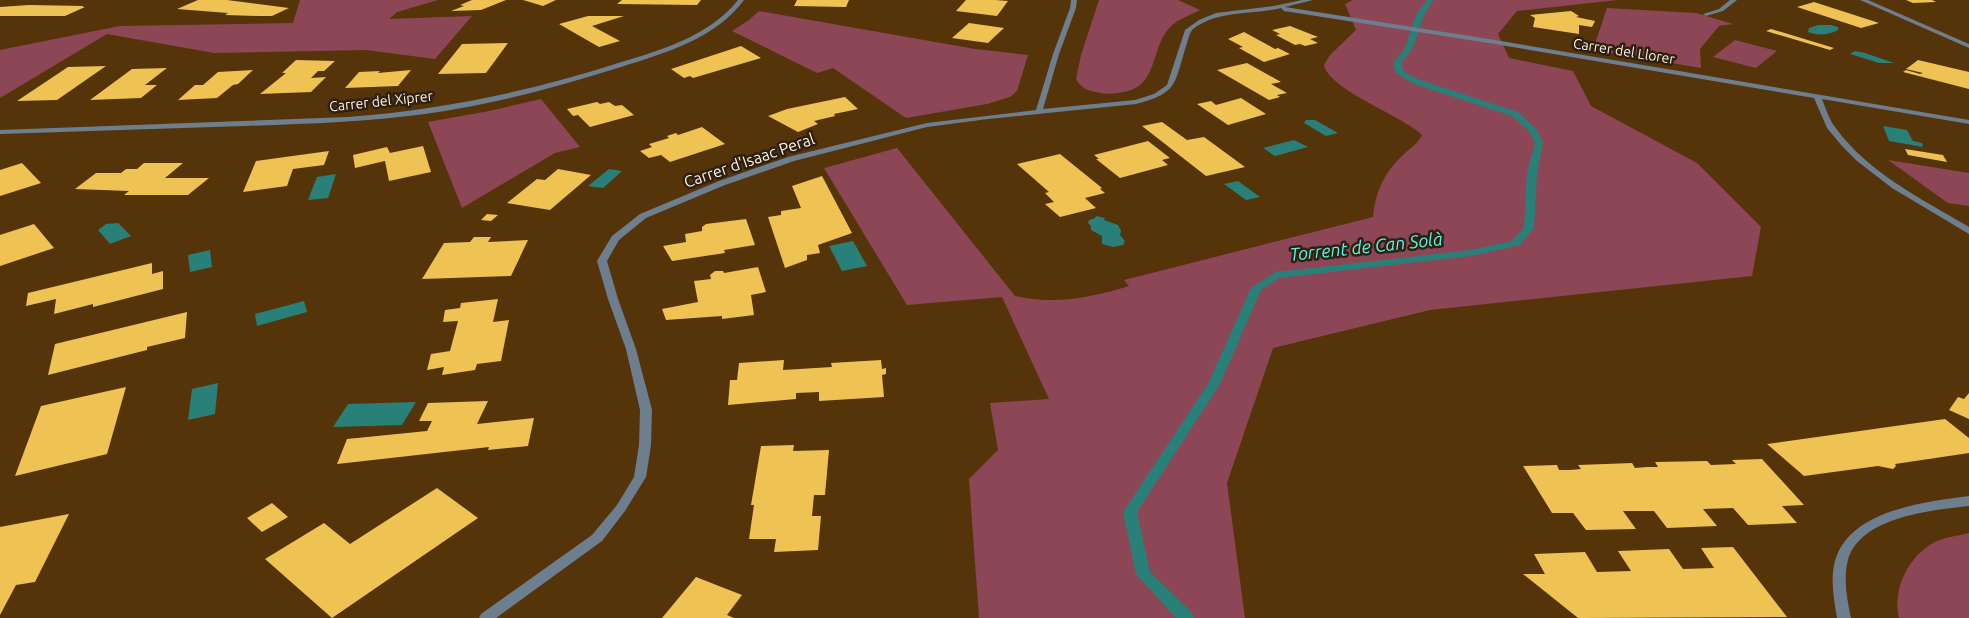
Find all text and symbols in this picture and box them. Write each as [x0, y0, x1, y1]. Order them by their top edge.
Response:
street label: Carrer del Llorer [1572, 35, 1677, 67]
street label: Carrer del Xiprer [328, 88, 434, 114]
street label: Carrer d'Isaac Peral [681, 129, 817, 191]
water label: Torrent de Can Solà [1288, 228, 1444, 264]

